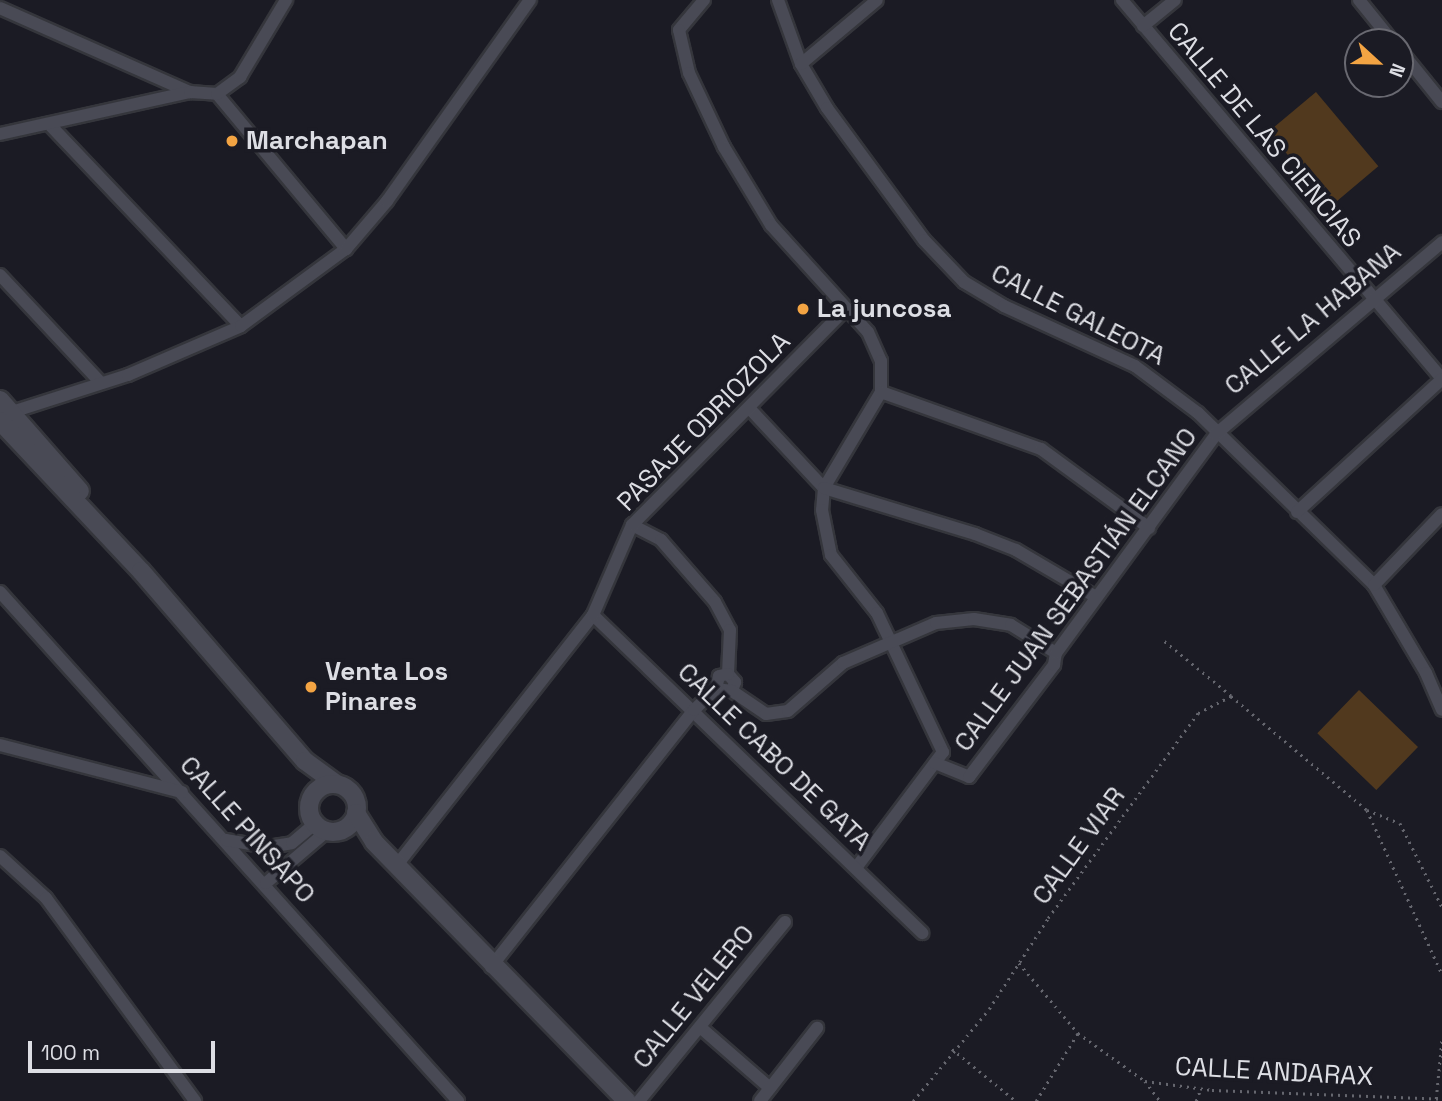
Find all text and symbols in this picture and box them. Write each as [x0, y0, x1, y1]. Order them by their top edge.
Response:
street label: CALLE DE LAS CIENCIAS [1161, 16, 1367, 254]
north arrow [1344, 28, 1414, 98]
text: N [1383, 60, 1411, 81]
place label: Marchapan [246, 125, 388, 157]
marker: Marchapan [224, 133, 240, 149]
street label: CALLE LA HABANA [1219, 236, 1407, 402]
street label: CALLE GALEOTA [986, 258, 1170, 372]
place label: La juncosa [817, 293, 951, 325]
marker: La juncosa [795, 301, 811, 317]
street label: PASAJE ODRIOZOLA [611, 326, 797, 518]
street label: CALLE JUAN SEBASTIÁN ELCANO [948, 422, 1204, 758]
place label: Venta Los Pinares [325, 656, 448, 718]
street label: CALLE CABO DE GATA [671, 657, 877, 857]
marker: Venta Los Pinares [303, 679, 319, 695]
street label: CALLE PINSAPO [173, 750, 321, 910]
street label: CALLE VIAR [1026, 781, 1132, 911]
street label: CALLE VELERO [627, 919, 761, 1075]
scale bar [32, 1028, 219, 1072]
text: 100 m [41, 1039, 100, 1066]
street label: CALLE ANDARAX [1174, 1051, 1374, 1093]

